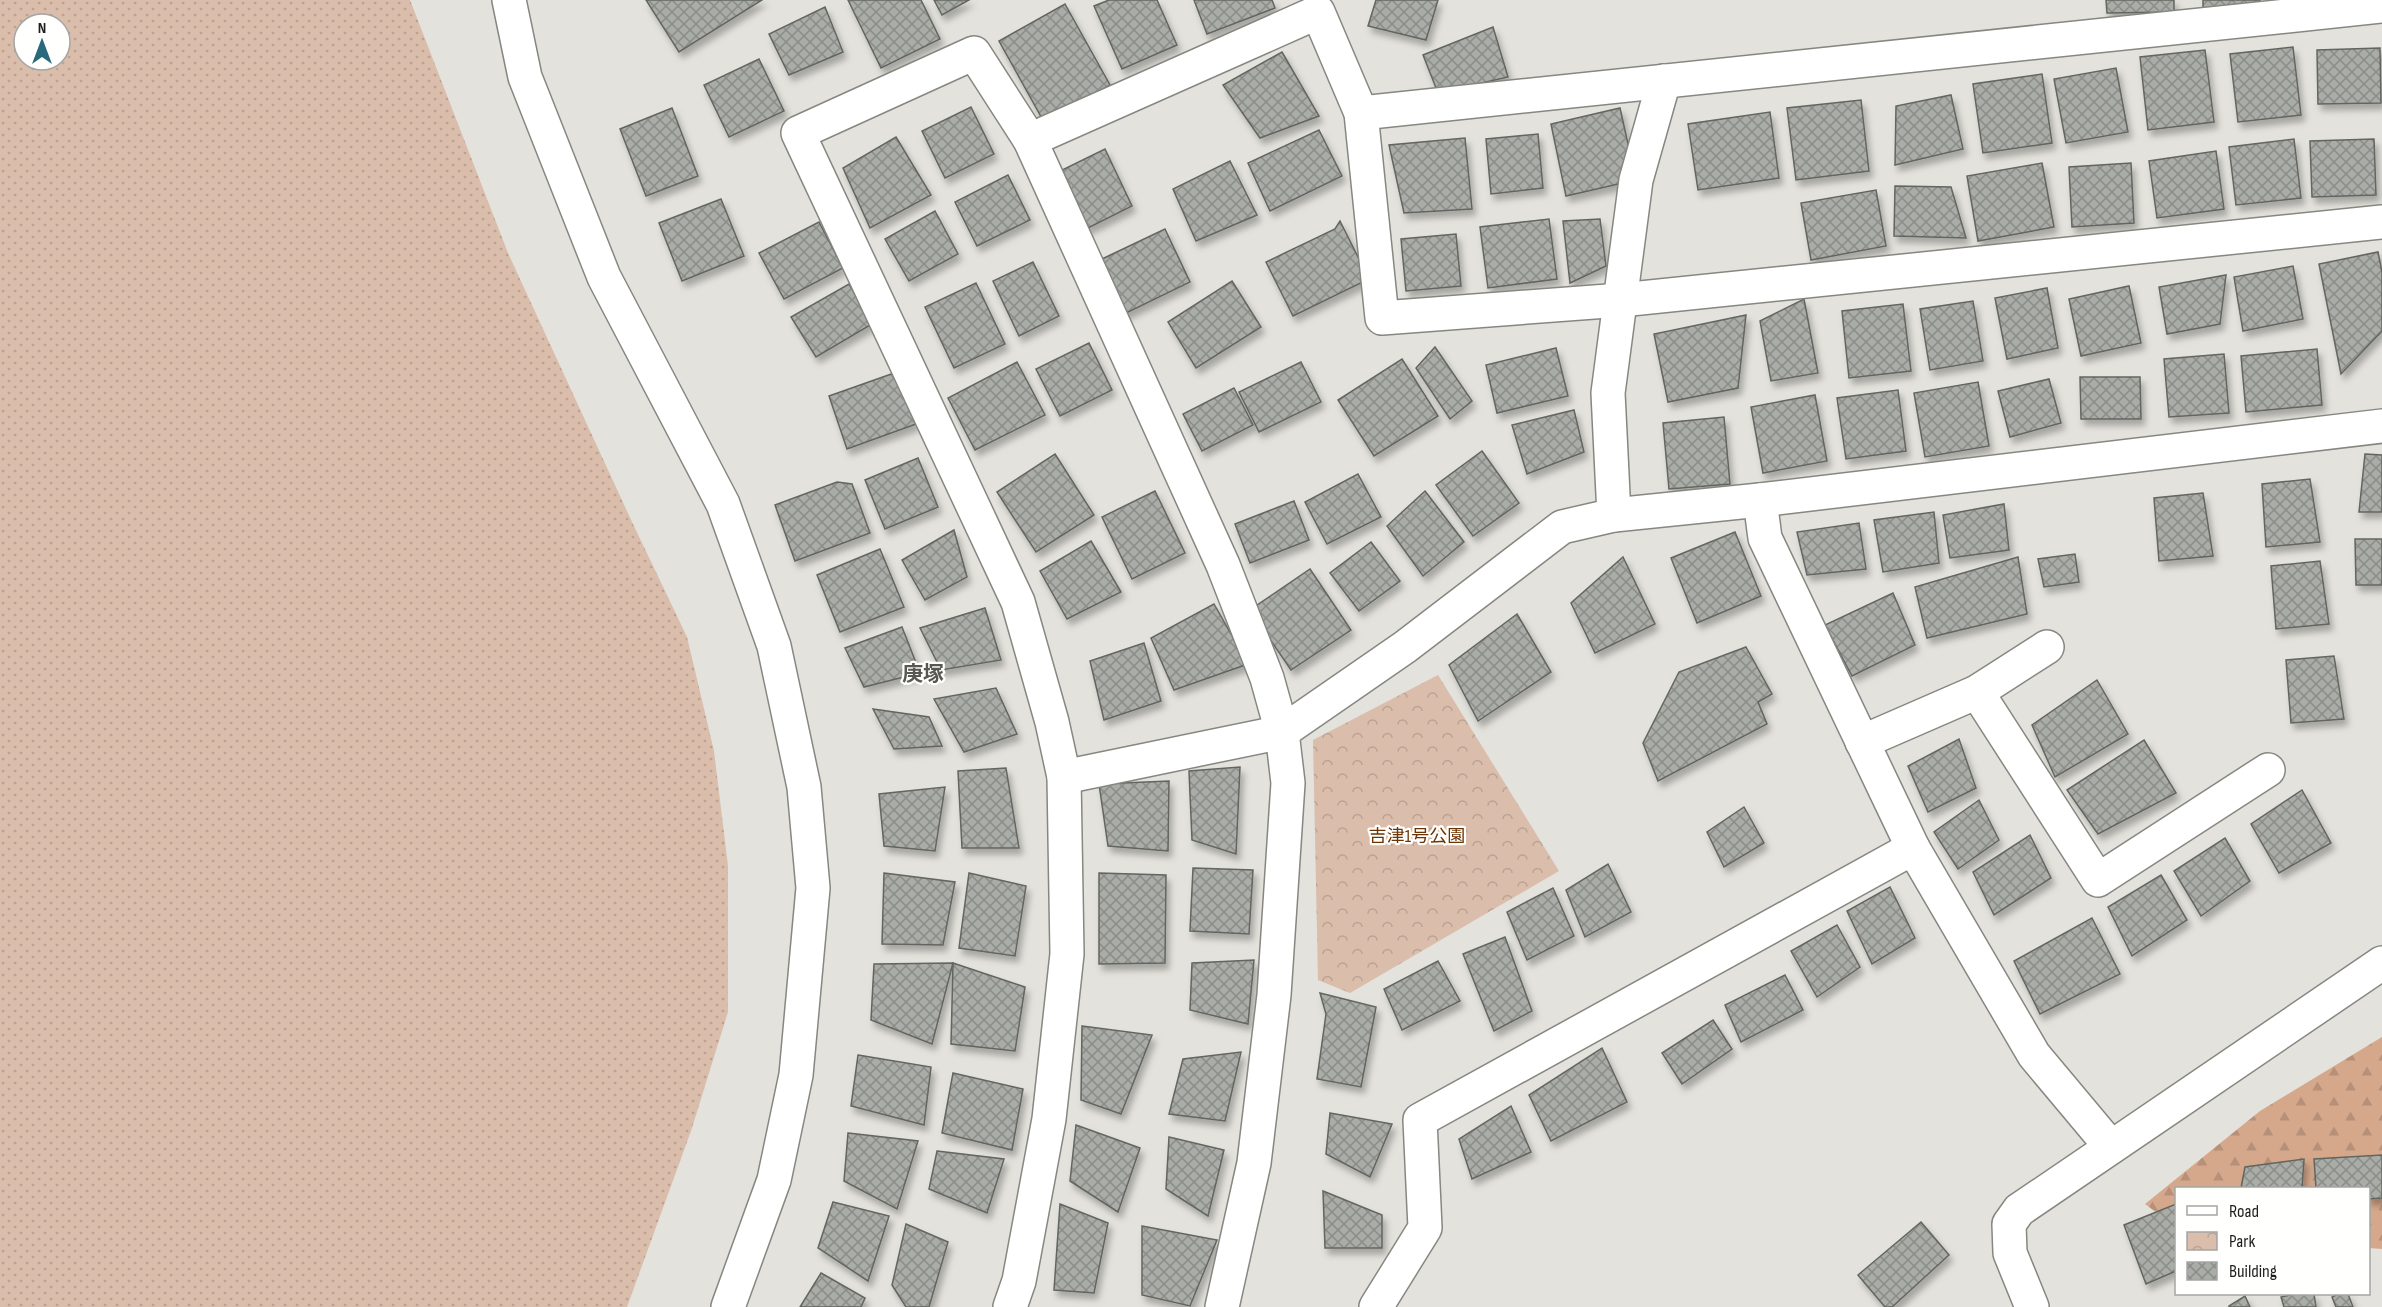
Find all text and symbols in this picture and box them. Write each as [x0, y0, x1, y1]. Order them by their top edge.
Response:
north arrow [12, 12, 72, 72]
text: N [38, 19, 46, 38]
district label: 庚塚 [902, 662, 944, 687]
park label: 吉津1号公園 [1369, 826, 1465, 847]
legend [2175, 1187, 2370, 1295]
text: Road [2229, 1201, 2259, 1222]
text: Park [2229, 1231, 2255, 1252]
text: Building [2229, 1261, 2277, 1282]

